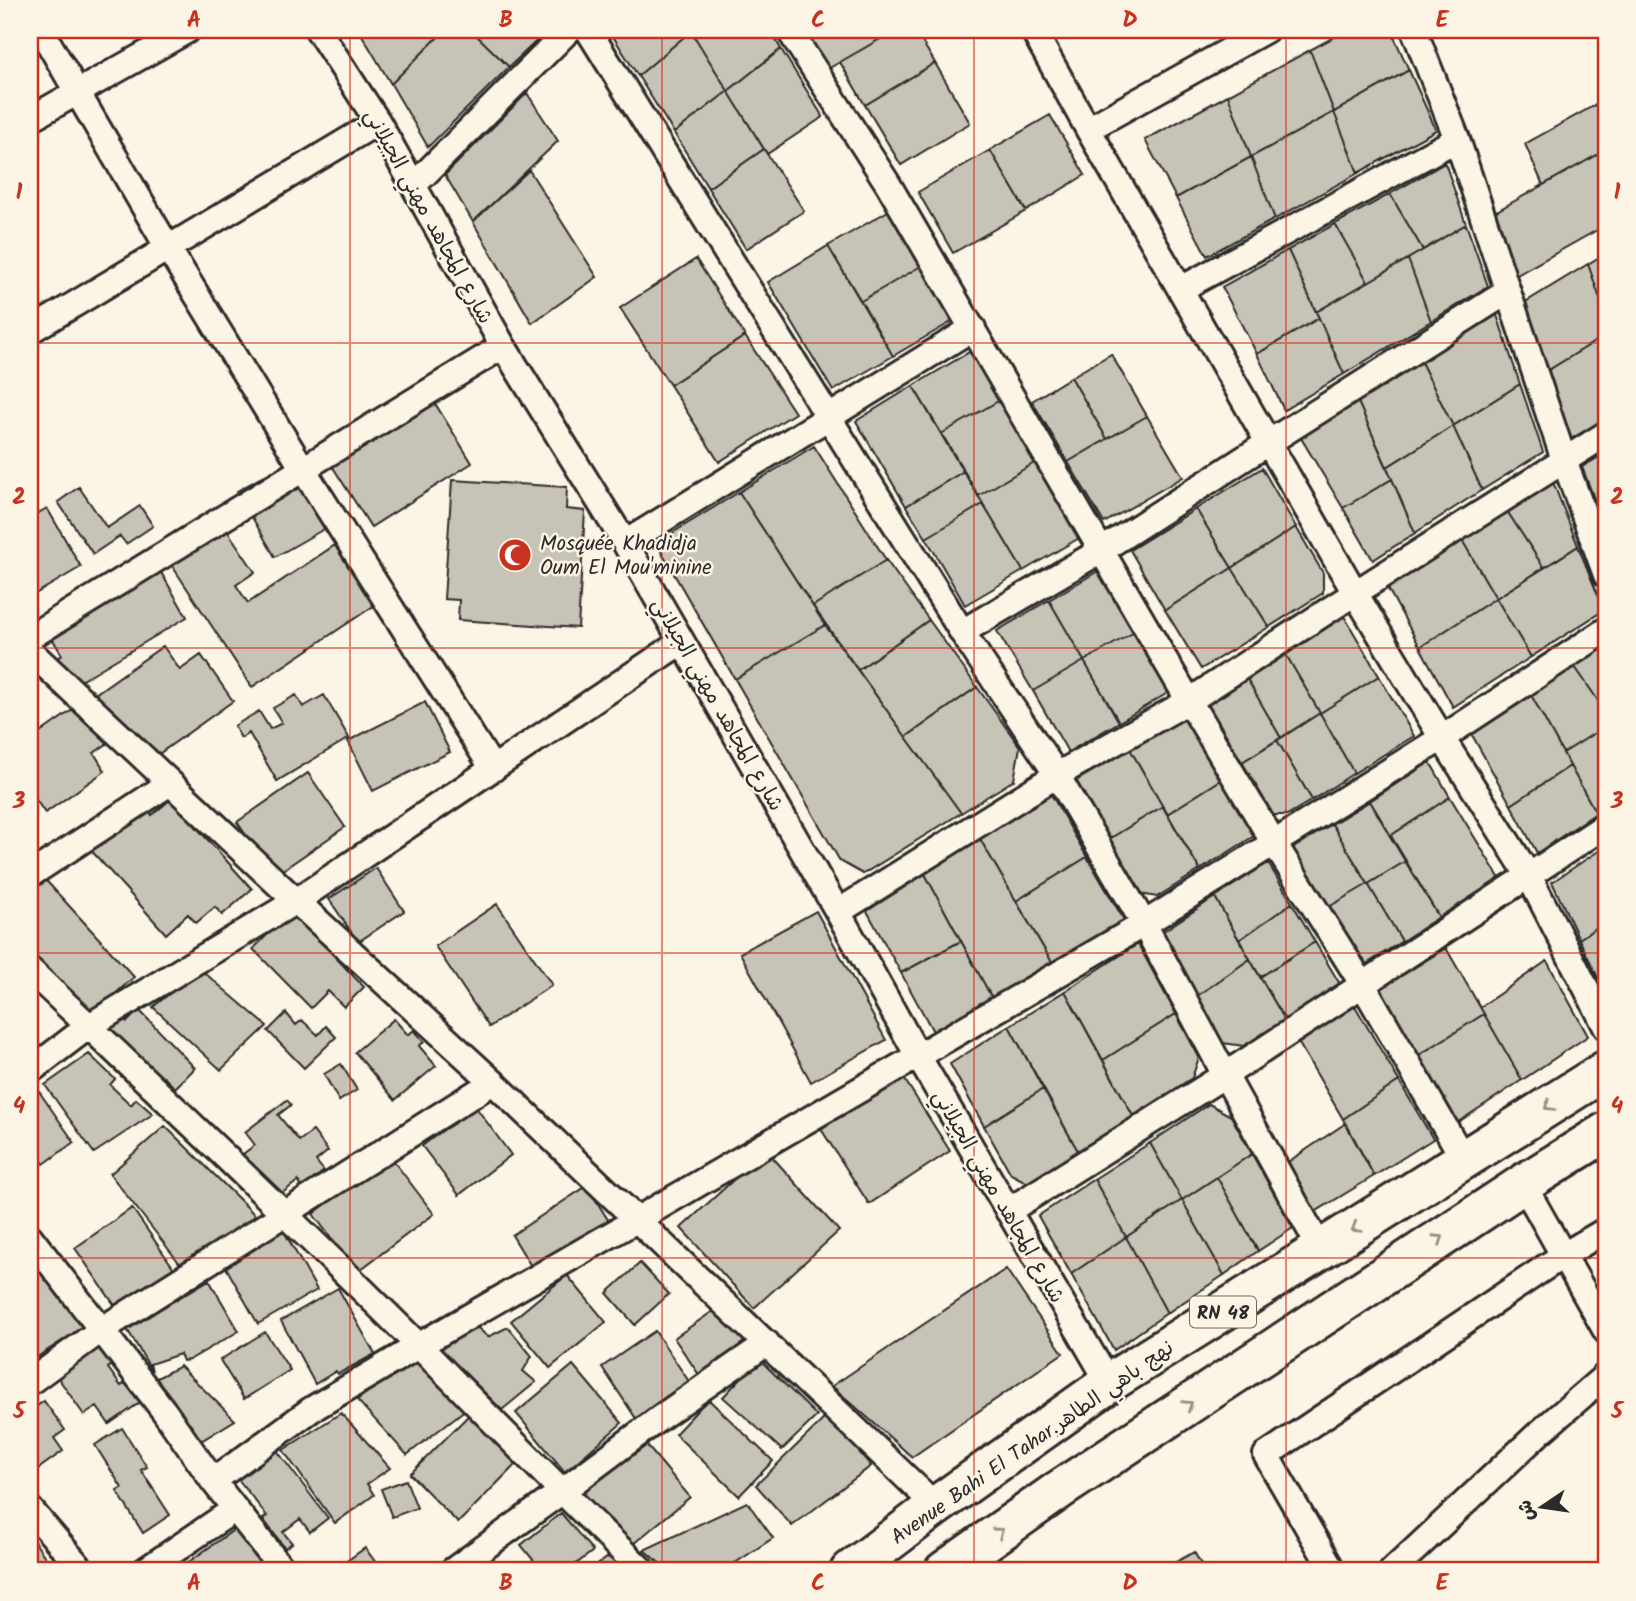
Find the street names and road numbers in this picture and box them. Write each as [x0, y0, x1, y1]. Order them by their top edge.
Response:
street label: شارع المجاهد مهني الجيلاني [354, 103, 501, 331]
street label: شارع المجاهد مهني الجيلاني [641, 592, 791, 818]
street label: شارع المجاهد مهني الجيلاني [922, 1084, 1072, 1310]
road number: RN 48 [1190, 1296, 1256, 1328]
street label: Avenue Bahi El Tahar,نهج باهي الطاهر [884, 1332, 1182, 1555]

